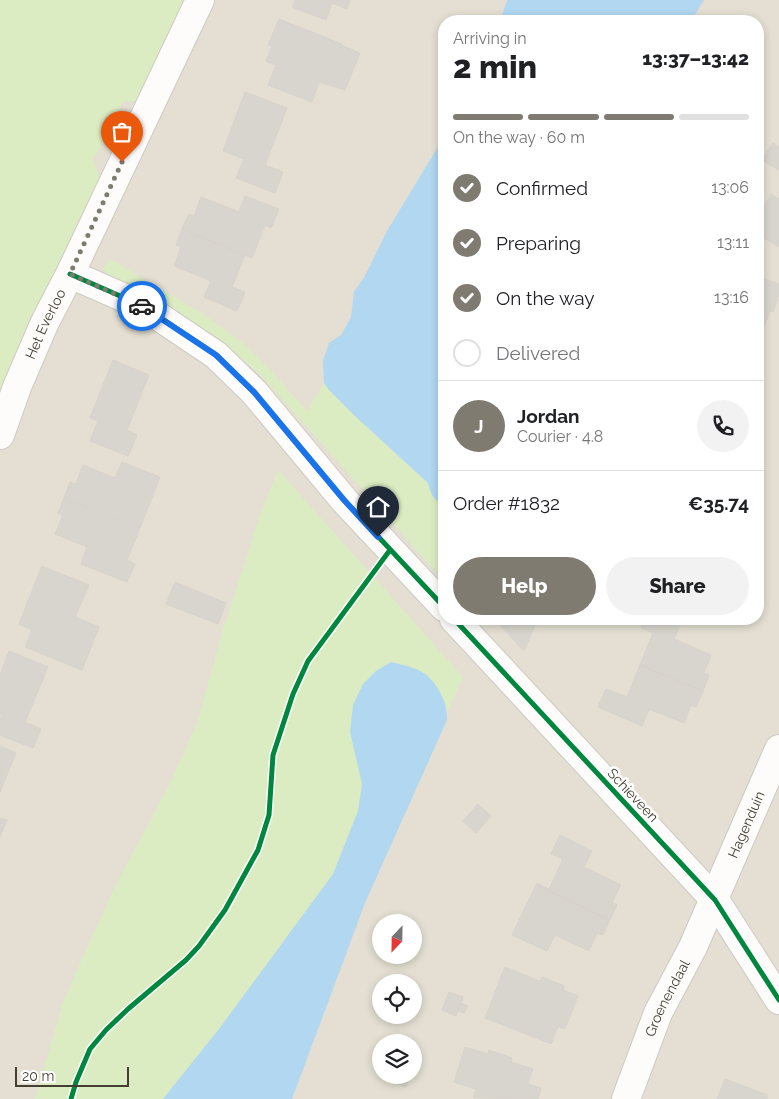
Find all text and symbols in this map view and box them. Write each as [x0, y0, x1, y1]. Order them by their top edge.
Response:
text: Arriving in [453, 29, 527, 48]
text: 13:37–13:42 [642, 47, 749, 69]
text: 2 min [453, 48, 537, 85]
pin [101, 111, 143, 162]
icon: bag [108, 118, 136, 146]
text: On the way · 60 m [453, 128, 585, 147]
icon: check [453, 174, 481, 202]
text: Confirmed [496, 177, 588, 199]
text: 13:06 [711, 178, 749, 197]
icon: check [453, 229, 481, 257]
text: Preparing [496, 232, 581, 254]
text: 13:11 [717, 233, 749, 252]
courier [117, 281, 167, 331]
icon: check [453, 284, 481, 312]
street label: Het Everloo [22, 286, 69, 362]
text: On the way [496, 287, 595, 309]
text: 13:16 [714, 288, 749, 307]
icon: car [128, 292, 156, 320]
text: Delivered [496, 342, 580, 364]
button: phone [697, 400, 749, 452]
text: Jordan [517, 405, 580, 427]
text: J [474, 415, 484, 437]
text: Courier · 4.8 [517, 427, 603, 446]
pin [357, 486, 399, 537]
text: Order #1832 [453, 492, 560, 514]
text: €35.74 [688, 492, 749, 514]
icon: home [364, 493, 392, 521]
button: Help [453, 557, 596, 615]
button: Share [606, 557, 749, 615]
street label: Schieveen [604, 765, 662, 825]
street label: Hagenduin [725, 789, 768, 860]
north arrow [372, 914, 422, 964]
map controls [372, 914, 422, 1084]
street label: Groenendaal [642, 957, 693, 1039]
button: locate [372, 974, 422, 1024]
button: layers [372, 1034, 422, 1084]
scale bar [15, 1064, 129, 1087]
text: 20 m [22, 1068, 54, 1084]

